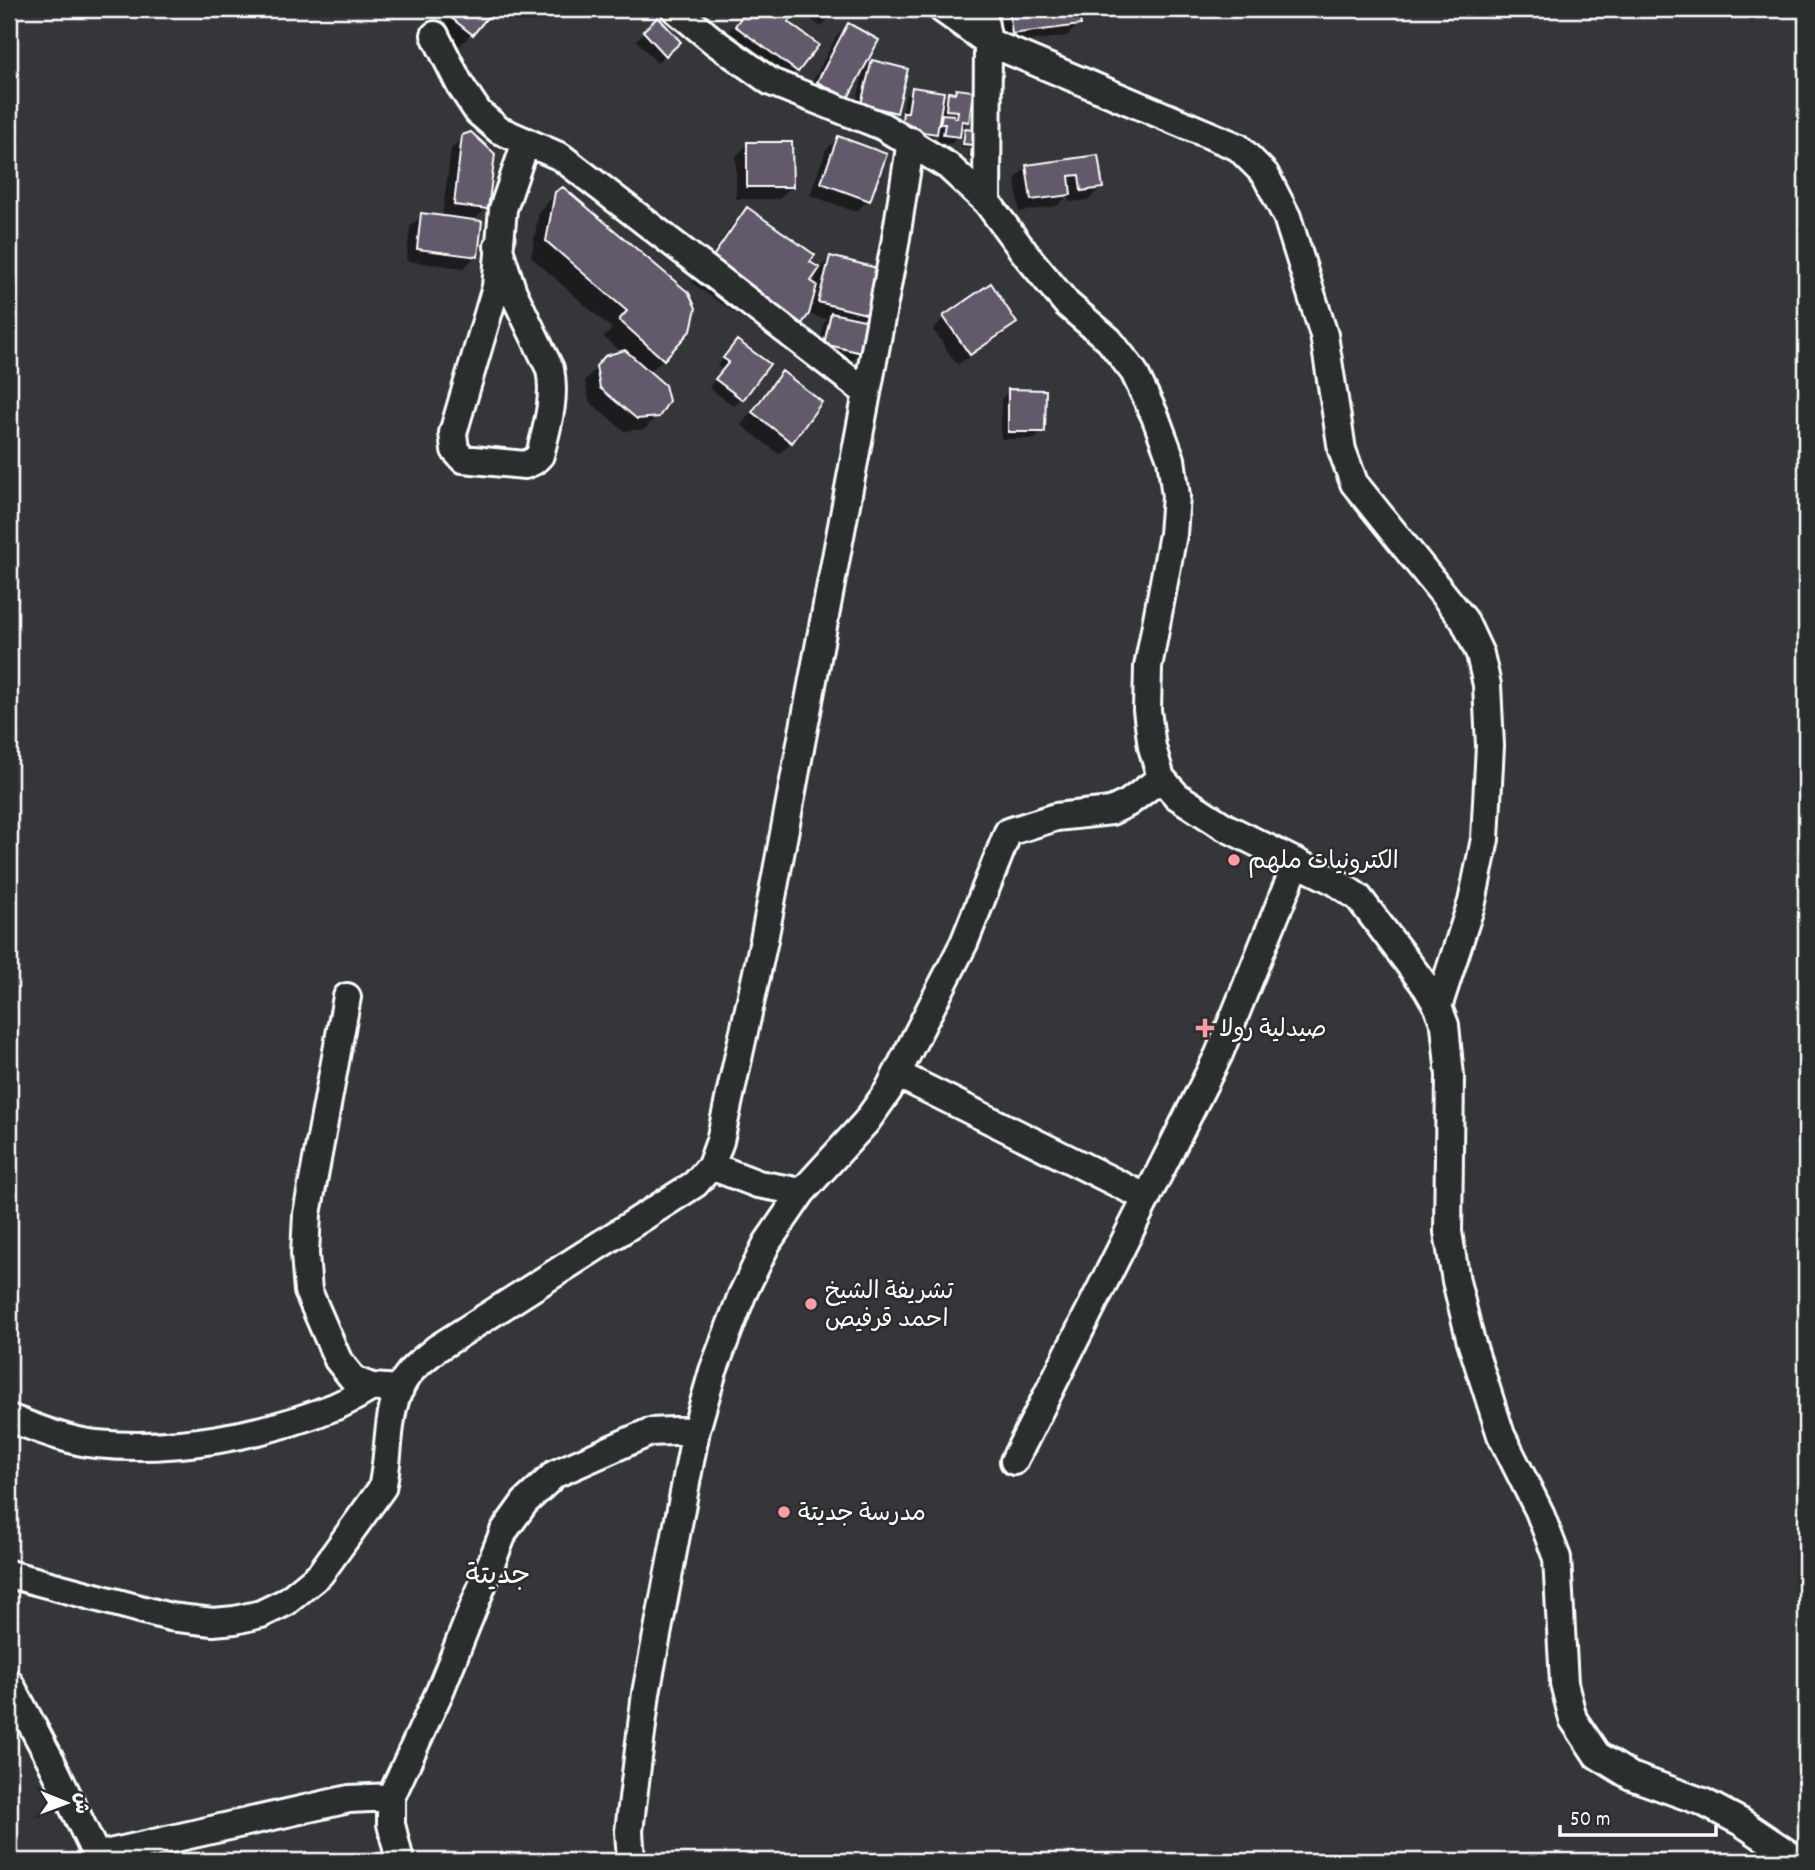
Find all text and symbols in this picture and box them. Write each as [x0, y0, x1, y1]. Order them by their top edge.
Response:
place label: الكترونيات ملهم [1248, 846, 1399, 880]
marker: الكترونيات ملهم [1226, 852, 1242, 868]
place label: صيدلية رولا [1219, 1014, 1327, 1048]
marker: صيدلية رولا [1197, 1020, 1213, 1036]
place label: تشريفة الشيخ احمد قرفيص [825, 1276, 954, 1338]
marker: تشريفة الشيخ احمد قرفيص [803, 1296, 819, 1312]
place label: مدرسة جديتة [798, 1498, 926, 1532]
marker: مدرسة جديتة [776, 1504, 792, 1520]
district label: جديتة [466, 1558, 530, 1598]
north arrow [32, 1769, 102, 1839]
text: ش [66, 1793, 93, 1814]
scale bar [1560, 1793, 1715, 1837]
text: 50 m [1570, 1806, 1610, 1836]

